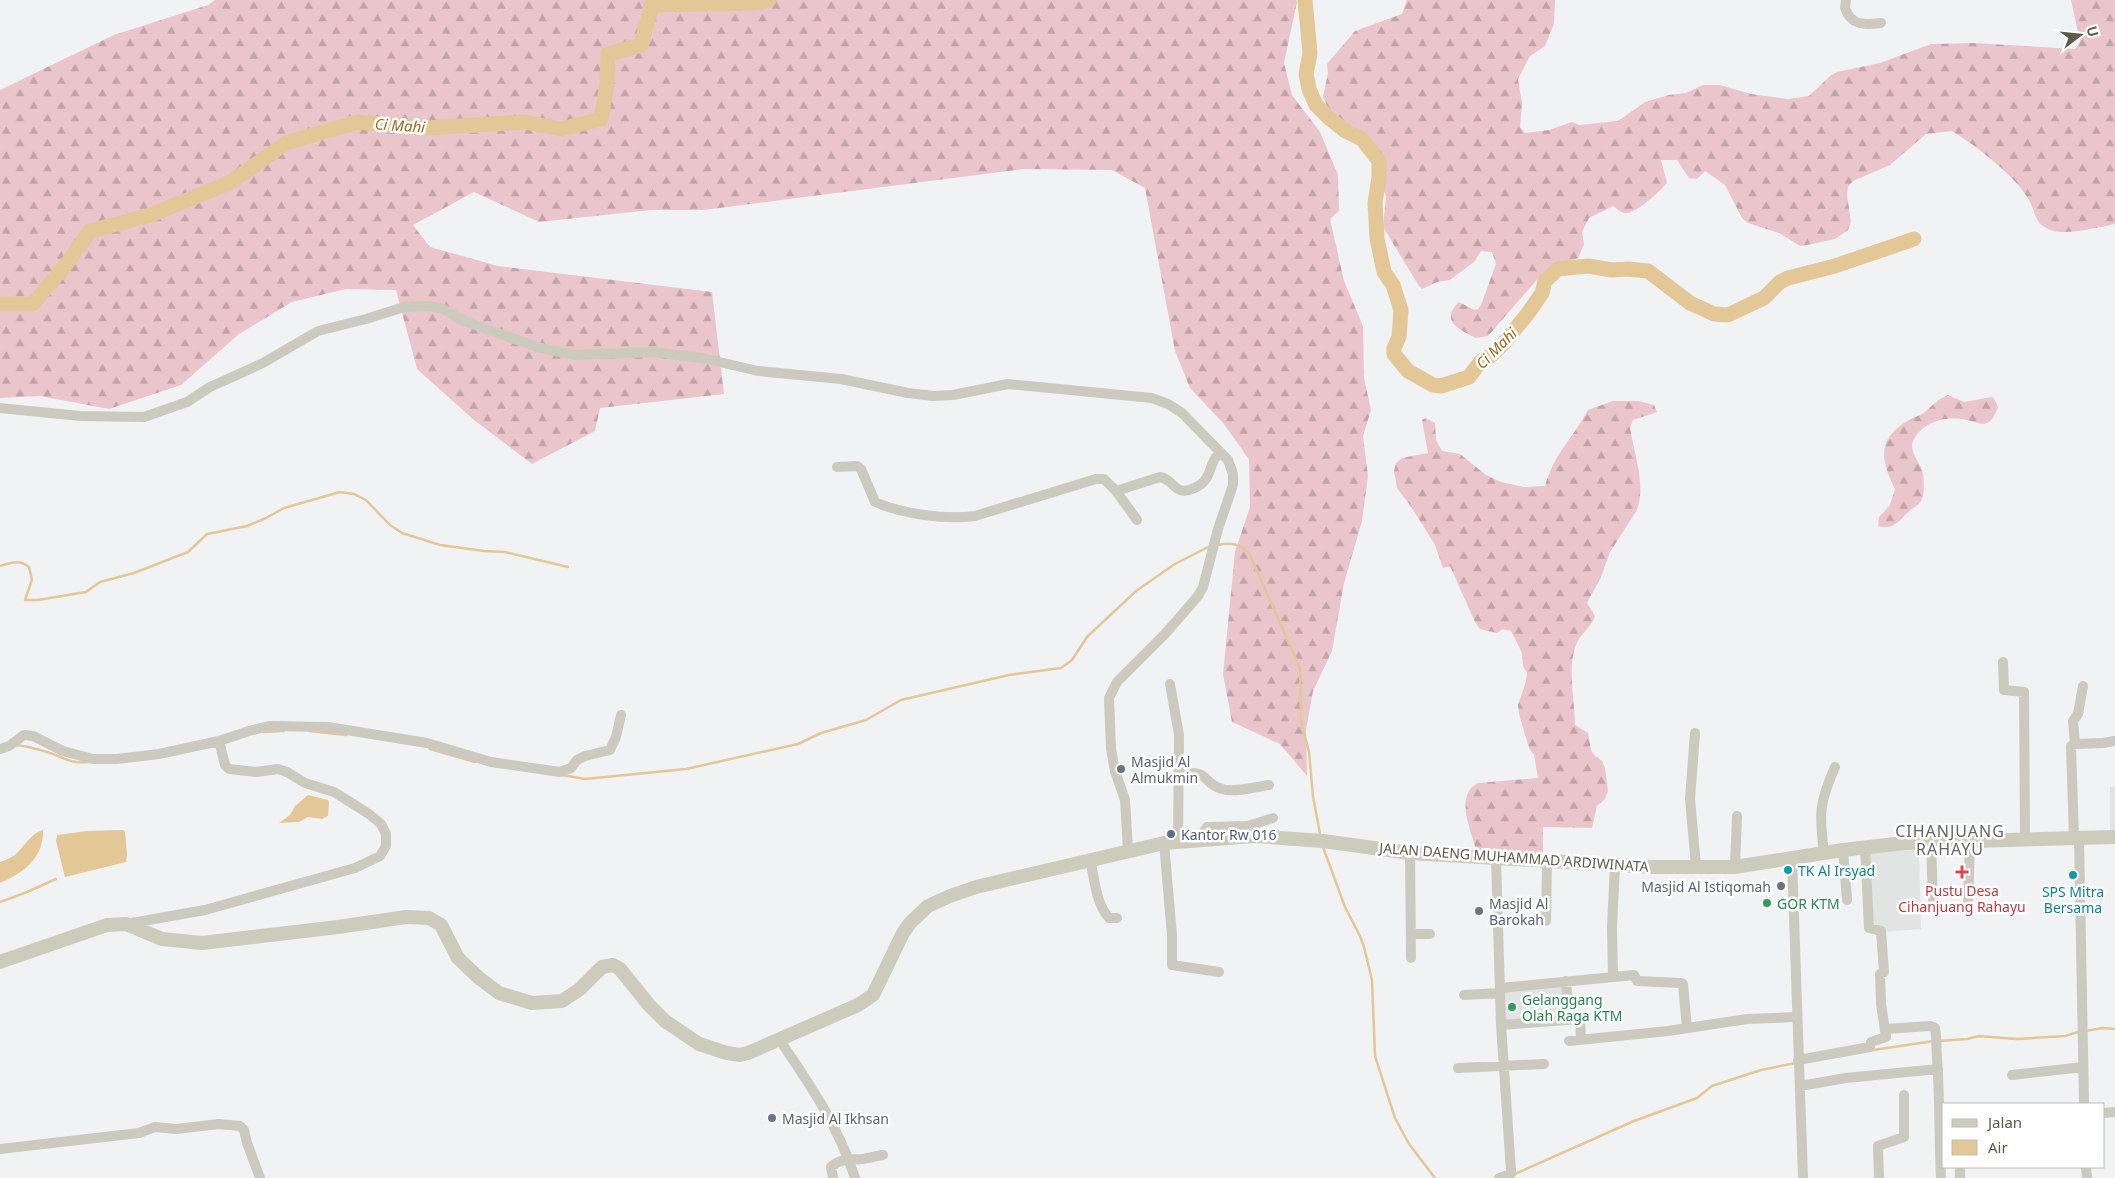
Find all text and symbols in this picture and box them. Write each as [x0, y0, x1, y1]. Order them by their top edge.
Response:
north arrow [2055, 10, 2105, 60]
text: U [2082, 24, 2104, 39]
water label: Ci Mahi [374, 113, 427, 137]
water label: Ci Mahi [1471, 322, 1522, 373]
place label: Masjid Al Almukmin [1131, 752, 1198, 787]
marker: Masjid Al Almukmin [1115, 763, 1127, 775]
district label: CIHANJUANG RAHAYU [1895, 820, 2005, 860]
place label: Kantor Rw 016 [1181, 825, 1277, 844]
marker: Kantor Rw 016 [1165, 828, 1177, 840]
street label: JALAN DAENG MUHAMMAD ARDIWINATA [1377, 838, 1649, 876]
place label: TK Al Irsyad [1798, 861, 1875, 880]
marker: TK Al Irsyad [1782, 864, 1794, 876]
marker: Pustu Desa Cihanjuang Rahayu [1955, 865, 1969, 879]
marker: SPS Mitra Bersama [2067, 869, 2079, 881]
place label: Masjid Al Istiqomah [1641, 877, 1771, 896]
marker: Masjid Al Istiqomah [1775, 880, 1787, 892]
place label: Pustu Desa Cihanjuang Rahayu [1898, 881, 2026, 916]
place label: SPS Mitra Bersama [2042, 882, 2104, 917]
place label: Masjid Al Barokah [1489, 894, 1548, 929]
place label: GOR KTM [1777, 894, 1840, 913]
marker: GOR KTM [1761, 897, 1773, 909]
marker: Masjid Al Barokah [1473, 905, 1485, 917]
place label: Gelanggang Olah Raga KTM [1522, 990, 1623, 1025]
marker: Gelanggang Olah Raga KTM [1506, 1001, 1518, 1013]
legend [1942, 1103, 2105, 1168]
place label: Masjid Al Ikhsan [782, 1109, 889, 1128]
marker: Masjid Al Ikhsan [766, 1112, 778, 1124]
text: Jalan [1986, 1112, 2022, 1132]
text: Air [1988, 1137, 2008, 1157]

